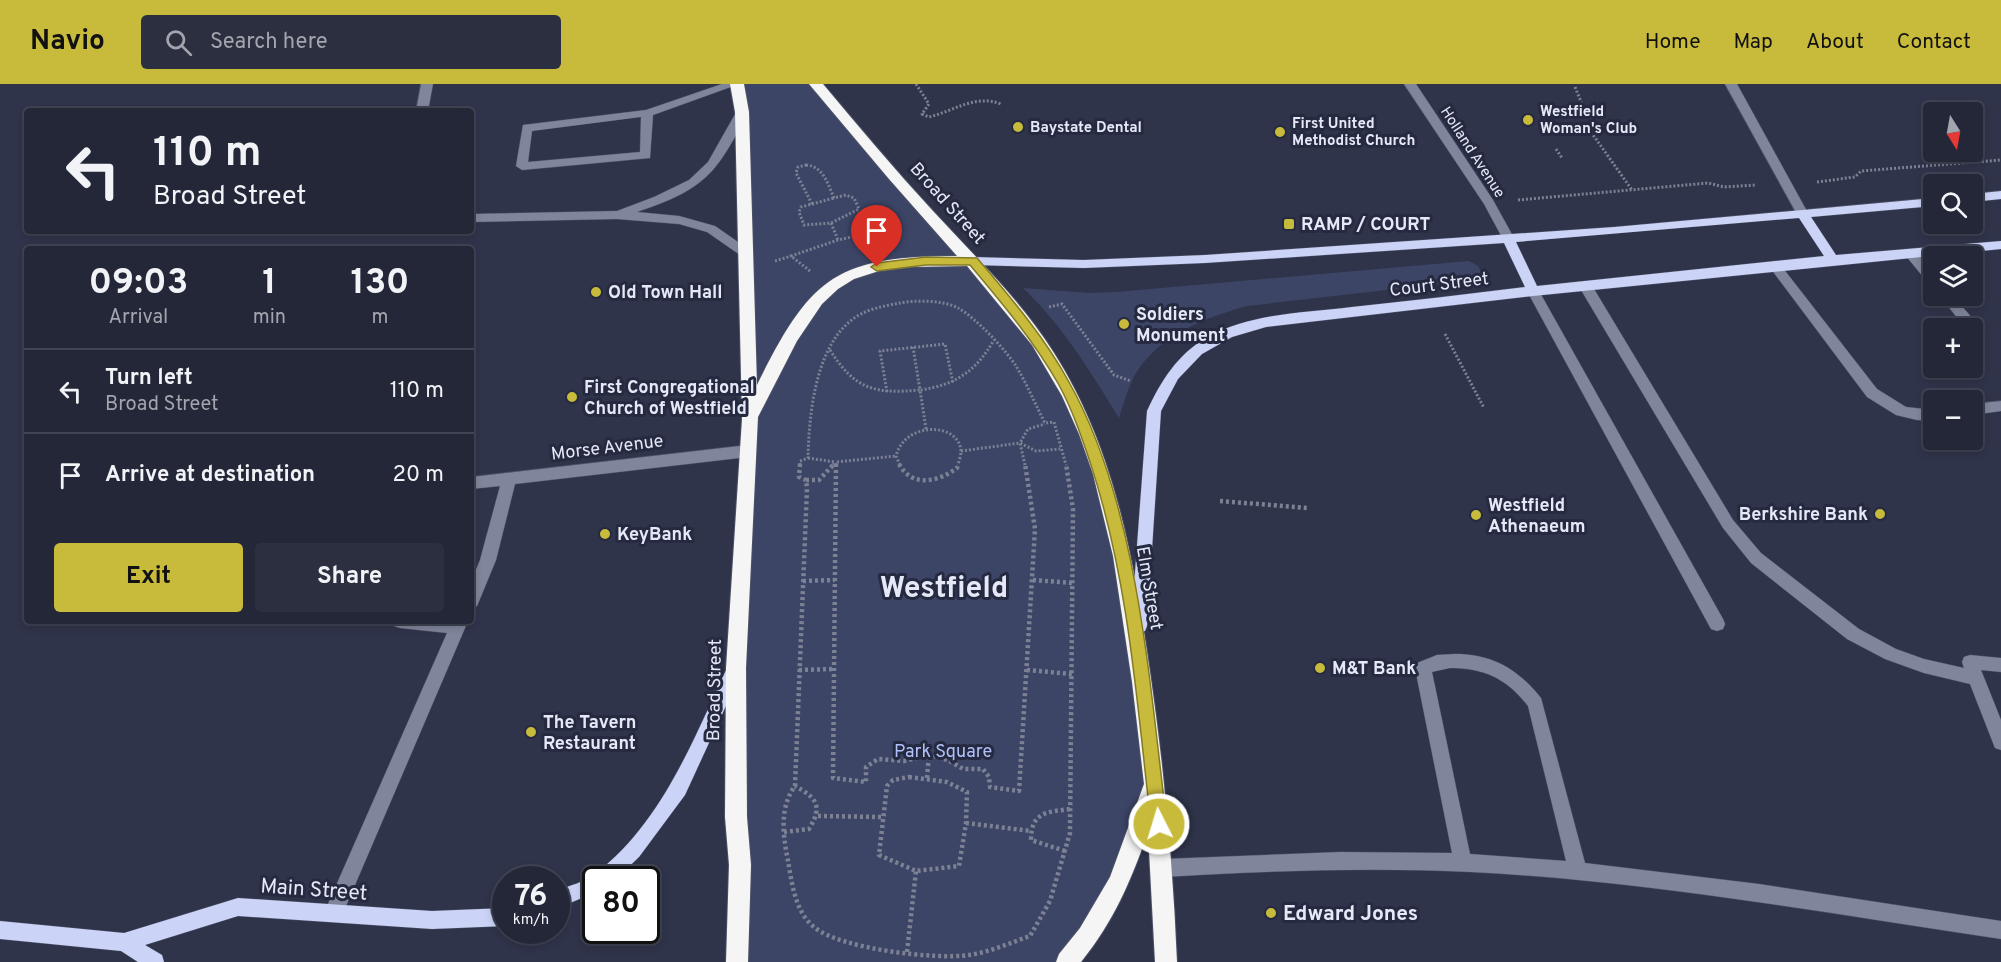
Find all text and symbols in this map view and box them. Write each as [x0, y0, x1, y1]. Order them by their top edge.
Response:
search box [141, 15, 561, 69]
text: Navio [30, 24, 105, 60]
icon: search [162, 26, 195, 59]
text: Search here [210, 29, 327, 56]
text: Home [1645, 29, 1701, 56]
text: Map [1734, 29, 1773, 56]
text: About [1806, 29, 1864, 56]
text: Contact [1897, 29, 1971, 56]
north arrow [1923, 102, 1983, 162]
map controls [1923, 102, 1983, 450]
place label: Westfield Woman's Club [1540, 103, 1637, 139]
street label: Holland Avenue [1435, 104, 1508, 202]
marker: Westfield Woman's Club [1521, 113, 1535, 127]
place label: First United Methodist Church [1292, 115, 1415, 151]
place label: Baystate Dental [1030, 119, 1142, 138]
marker: Baystate Dental [1011, 120, 1025, 134]
marker: First United Methodist Church [1273, 125, 1287, 139]
text: 110 m [153, 128, 262, 181]
icon: left [54, 132, 132, 210]
street label: Broad Street [904, 158, 990, 250]
button: search [1923, 174, 1983, 234]
text: Broad Street [153, 180, 306, 214]
pin [851, 205, 902, 267]
icon: arrive [860, 214, 893, 247]
place label: RAMP / COURT [1301, 214, 1431, 237]
marker: RAMP / COURT [1282, 217, 1296, 231]
button: layers [1923, 246, 1983, 306]
text: 09:03 [88, 261, 188, 307]
text: 1 [262, 261, 277, 307]
text: 130 [350, 261, 410, 307]
street label: Court Street [1388, 268, 1490, 303]
place label: Old Town Hall [608, 282, 723, 305]
marker: Old Town Hall [589, 285, 603, 299]
place label: Soldiers Monument [1136, 304, 1225, 348]
text: Arrival [109, 305, 168, 331]
text: min [253, 305, 286, 331]
text: m [372, 305, 388, 331]
marker: Soldiers Monument [1117, 317, 1131, 331]
button: + [1923, 318, 1983, 378]
text: Turn left [105, 365, 193, 392]
icon: left [54, 375, 87, 408]
place label: First Congregational Church of Westfield [584, 377, 755, 421]
text: 110 m [390, 378, 444, 405]
marker: First Congregational Church of Westfield [565, 390, 579, 404]
button: − [1923, 390, 1983, 450]
text: Broad Street [105, 392, 219, 418]
street label: Morse Avenue [550, 430, 665, 467]
icon: arrive [54, 459, 87, 492]
text: Arrive at destination [105, 462, 315, 489]
text: 20 m [393, 462, 444, 489]
place label: Westfield Athenaeum [1488, 495, 1585, 539]
place label: Berkshire Bank [1739, 504, 1868, 527]
marker: Berkshire Bank [1873, 507, 1887, 521]
marker: Westfield Athenaeum [1469, 508, 1483, 522]
place label: KeyBank [617, 524, 692, 547]
marker: KeyBank [598, 527, 612, 541]
button: Exit [54, 543, 243, 612]
button: Share [255, 543, 444, 612]
street label: Elm Street [1130, 545, 1167, 632]
district label: Westfield [880, 571, 1008, 608]
street label: Broad Street [703, 639, 728, 741]
place label: M&T Bank [1332, 658, 1416, 681]
marker: M&T Bank [1313, 661, 1327, 675]
place label: The Tavern Restaurant [543, 712, 637, 756]
marker: The Tavern Restaurant [524, 725, 538, 739]
park label: Park Square [894, 741, 992, 764]
position arrow [1127, 792, 1191, 856]
speed limit sign: 80 [582, 866, 660, 944]
street label: Main Street [259, 873, 368, 908]
text: 76 [514, 879, 548, 916]
place label: Edward Jones [1283, 901, 1418, 928]
marker: Edward Jones [1264, 906, 1278, 920]
text: km/h [513, 911, 549, 930]

